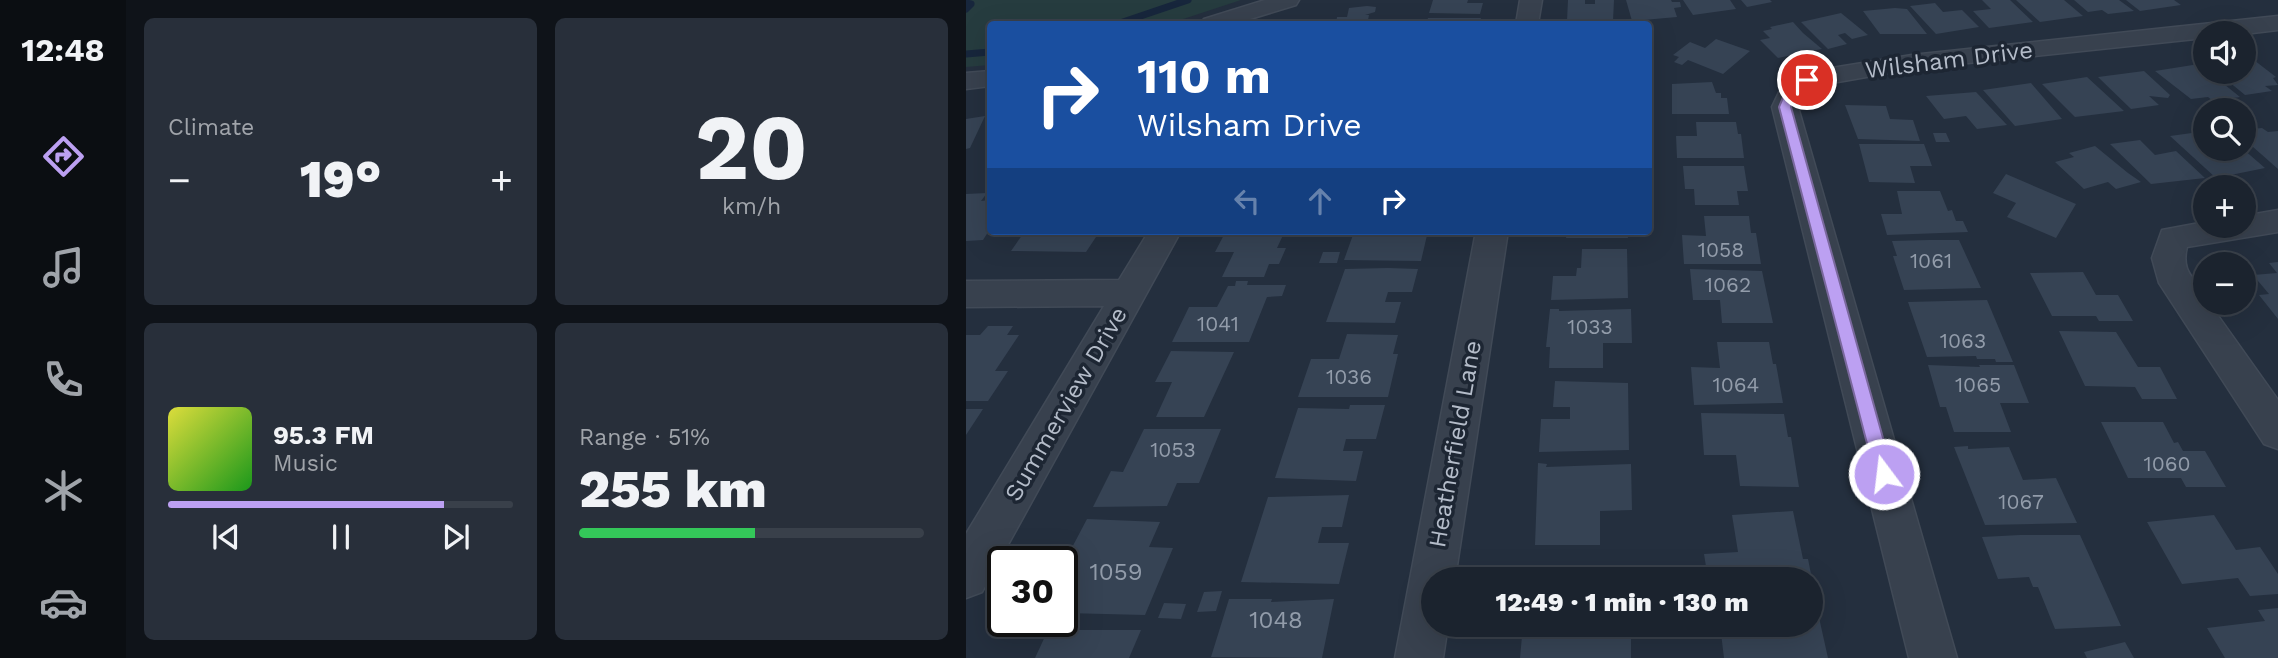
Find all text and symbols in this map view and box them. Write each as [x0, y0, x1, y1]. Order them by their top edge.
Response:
map controls [2193, 21, 2256, 315]
button: sound [2193, 21, 2256, 84]
text: 12:48 [21, 31, 105, 69]
street label: Wilsham Drive [1864, 36, 2034, 84]
text: 110 m [1137, 47, 1271, 105]
icon: right [1022, 49, 1113, 140]
pin [1777, 50, 1837, 110]
icon: arrive [1788, 61, 1826, 99]
text: 20 [695, 94, 808, 201]
button: search [2193, 98, 2256, 161]
text: Wilsham Drive [1137, 106, 1362, 144]
text: Climate [168, 114, 254, 141]
icon: directions [39, 132, 88, 181]
text: 19° [300, 149, 381, 210]
text: − [168, 158, 191, 202]
text: + [490, 158, 513, 202]
button: + [2193, 175, 2256, 238]
icon: left [1228, 182, 1266, 220]
icon: ahead [1301, 182, 1339, 220]
icon: right [1374, 182, 1412, 220]
text: km/h [722, 193, 781, 220]
house number: 1058 [1698, 237, 1744, 262]
icon: music [39, 243, 88, 292]
house number: 1061 [1910, 248, 1952, 273]
button: − [2193, 252, 2256, 315]
house number: 1062 [1705, 272, 1751, 297]
street label: Summerview Drive [999, 302, 1133, 506]
house number: 1041 [1197, 311, 1239, 336]
house number: 1033 [1567, 314, 1613, 339]
house number: 1063 [1940, 328, 1986, 353]
street label: Heatherfield Lane [1423, 338, 1487, 550]
icon: phone [39, 355, 88, 404]
house number: 1036 [1326, 364, 1372, 389]
house number: 1064 [1713, 372, 1759, 397]
house number: 1065 [1955, 372, 2001, 397]
text: 95.3 FM [273, 420, 374, 450]
text: Range · 51% [579, 424, 710, 451]
house number: 1053 [1150, 437, 1196, 462]
position arrow [1847, 437, 1921, 511]
text: Music [273, 450, 338, 477]
house number: 1060 [2143, 451, 2191, 476]
text: 255 km [579, 459, 767, 520]
icon: climate [39, 466, 88, 515]
house number: 1067 [1998, 489, 2044, 514]
icon: previous [207, 518, 245, 556]
icon: pause [322, 518, 360, 556]
icon: next [437, 518, 475, 556]
speed limit sign: 30 [987, 546, 1078, 637]
house number: 1059 [1089, 558, 1143, 586]
icon: car [39, 578, 88, 627]
text: 12:49 · 1 min · 130 m [1495, 587, 1749, 617]
house number: 1048 [1249, 606, 1303, 634]

